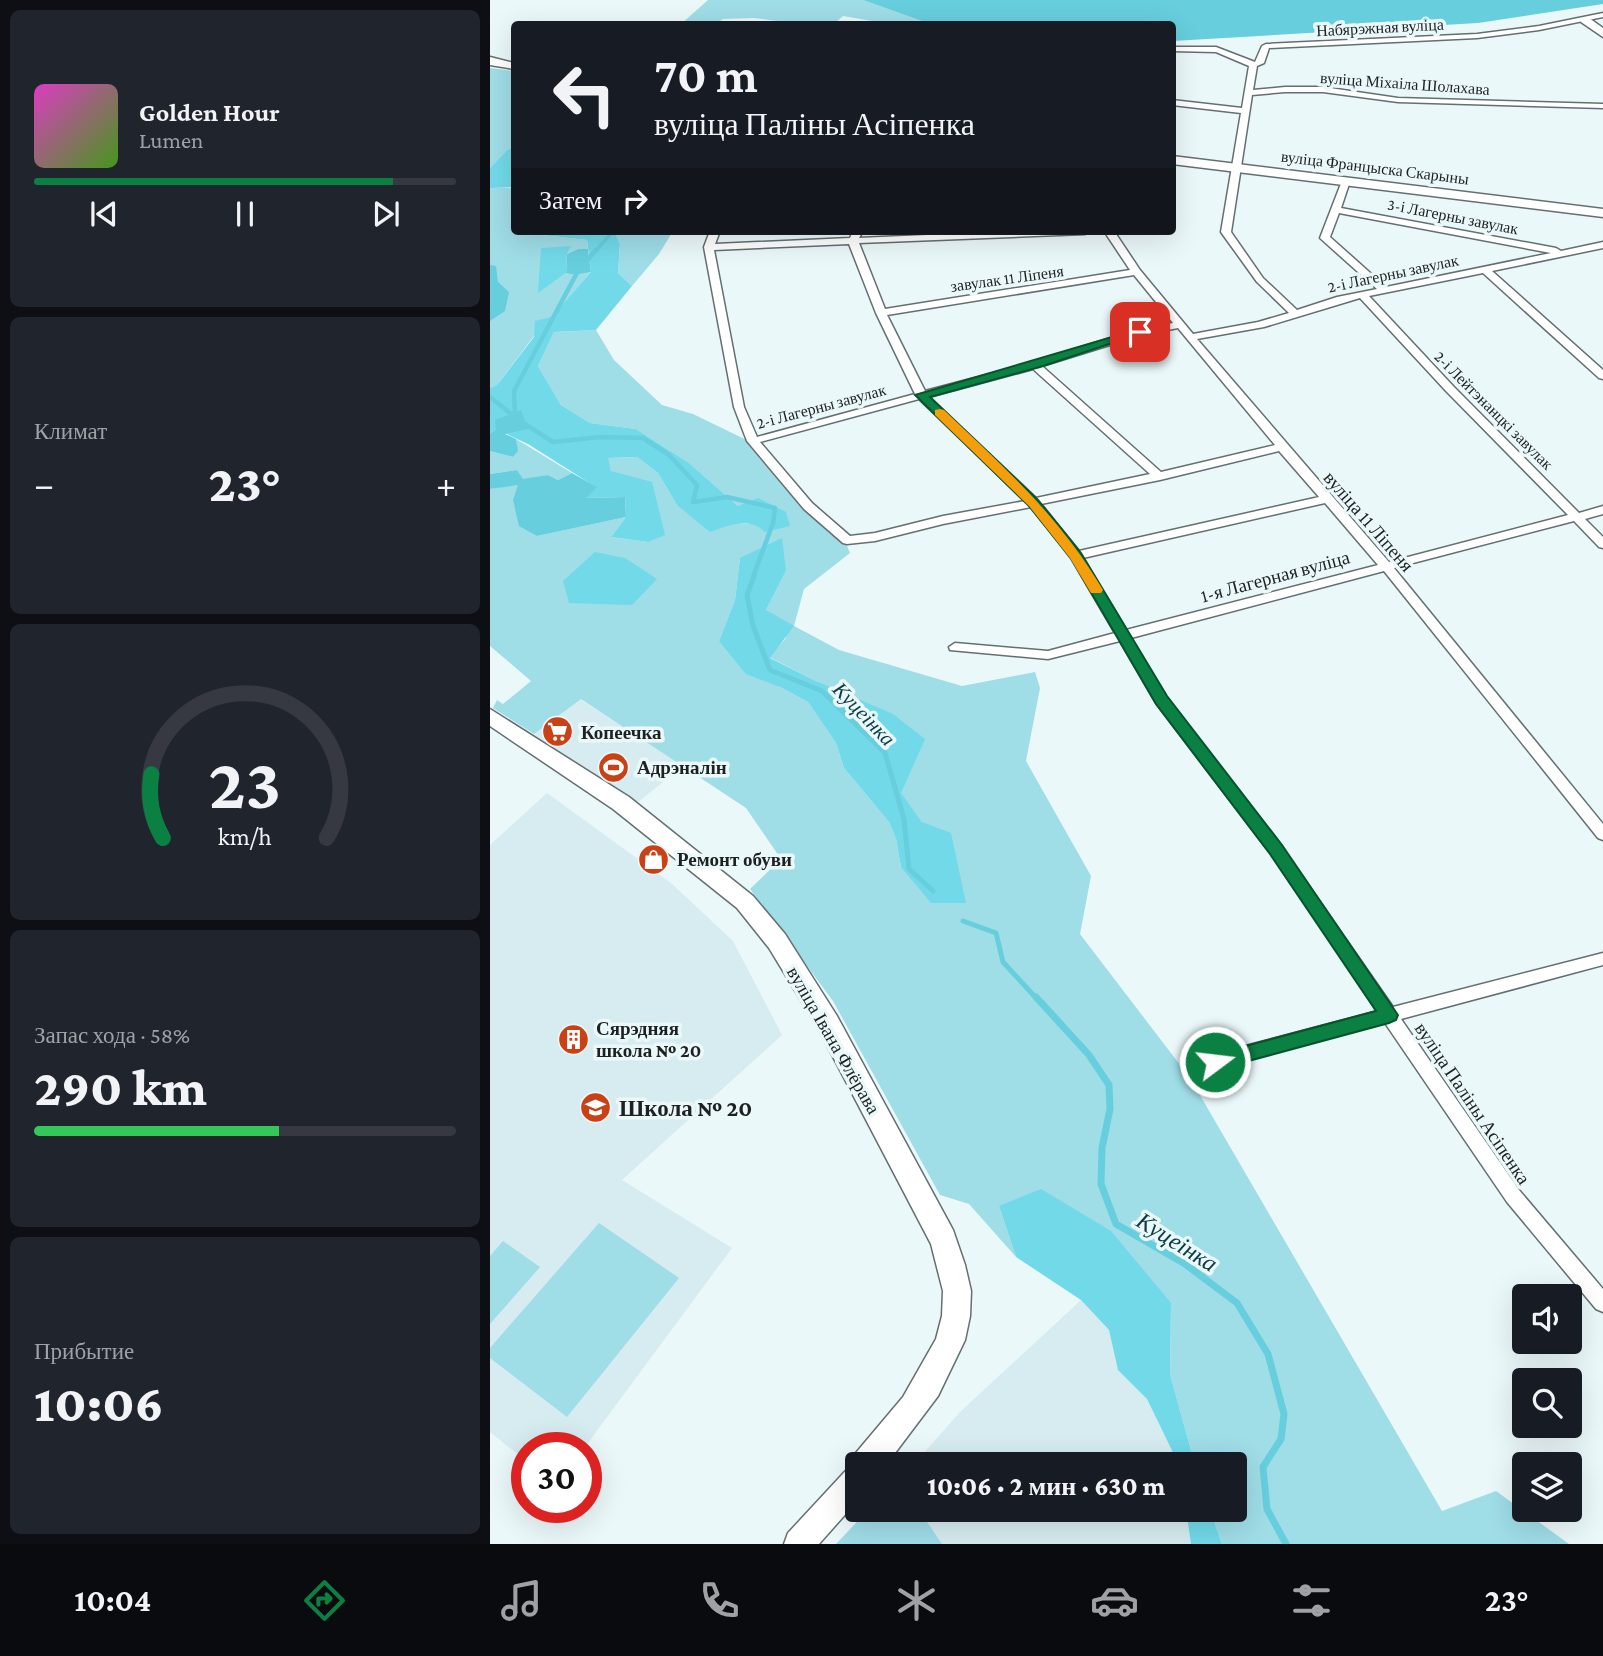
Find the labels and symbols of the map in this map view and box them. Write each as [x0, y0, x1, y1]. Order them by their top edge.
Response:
street label: Набярэжная вуліца [1316, 16, 1444, 40]
street label: вуліца Міхаіла Шолахава [1320, 69, 1490, 99]
street label: вуліца Францыска Скарыны [1280, 148, 1470, 188]
street label: 3-і Лагерны завулак [1386, 195, 1520, 239]
street label: 2-і Лагерны завулак [1326, 251, 1460, 297]
street label: завулак 11 Ліпеня [949, 262, 1066, 296]
pin [1110, 302, 1170, 362]
street label: 2-і Лейтэнанцкі завулак [1430, 348, 1556, 474]
street label: 2-і Лагерны завулак [755, 381, 888, 433]
street label: вуліца 11 Ліпеня [1319, 467, 1418, 576]
street label: 1-я Лагерная вуліца [1198, 546, 1353, 606]
water label: Куцеінка [827, 677, 900, 751]
supermarket icon: Копеечка [541, 715, 575, 749]
place label: Копеечка [581, 722, 662, 743]
sports icon: Адрэналін [597, 750, 631, 784]
place label: Адрэналін [637, 757, 727, 778]
shop icon: Ремонт обуви [637, 842, 671, 876]
place label: Ремонт обуви [677, 849, 792, 870]
street label: вуліца Івана Флёрава [783, 963, 885, 1118]
place label: Сярэдняя школа № 20 [596, 1018, 701, 1061]
street label: вуліца Паліны Асіпенка [1411, 1018, 1535, 1189]
building icon: Сярэдняя школа № 20 [556, 1022, 590, 1056]
position arrow [1178, 1025, 1252, 1099]
school or university icon: Школа № 20 [579, 1091, 613, 1125]
place label: Школа № 20 [619, 1095, 752, 1121]
water label: Куцеінка [1131, 1206, 1223, 1277]
speed limit sign: 30 [511, 1432, 602, 1523]

